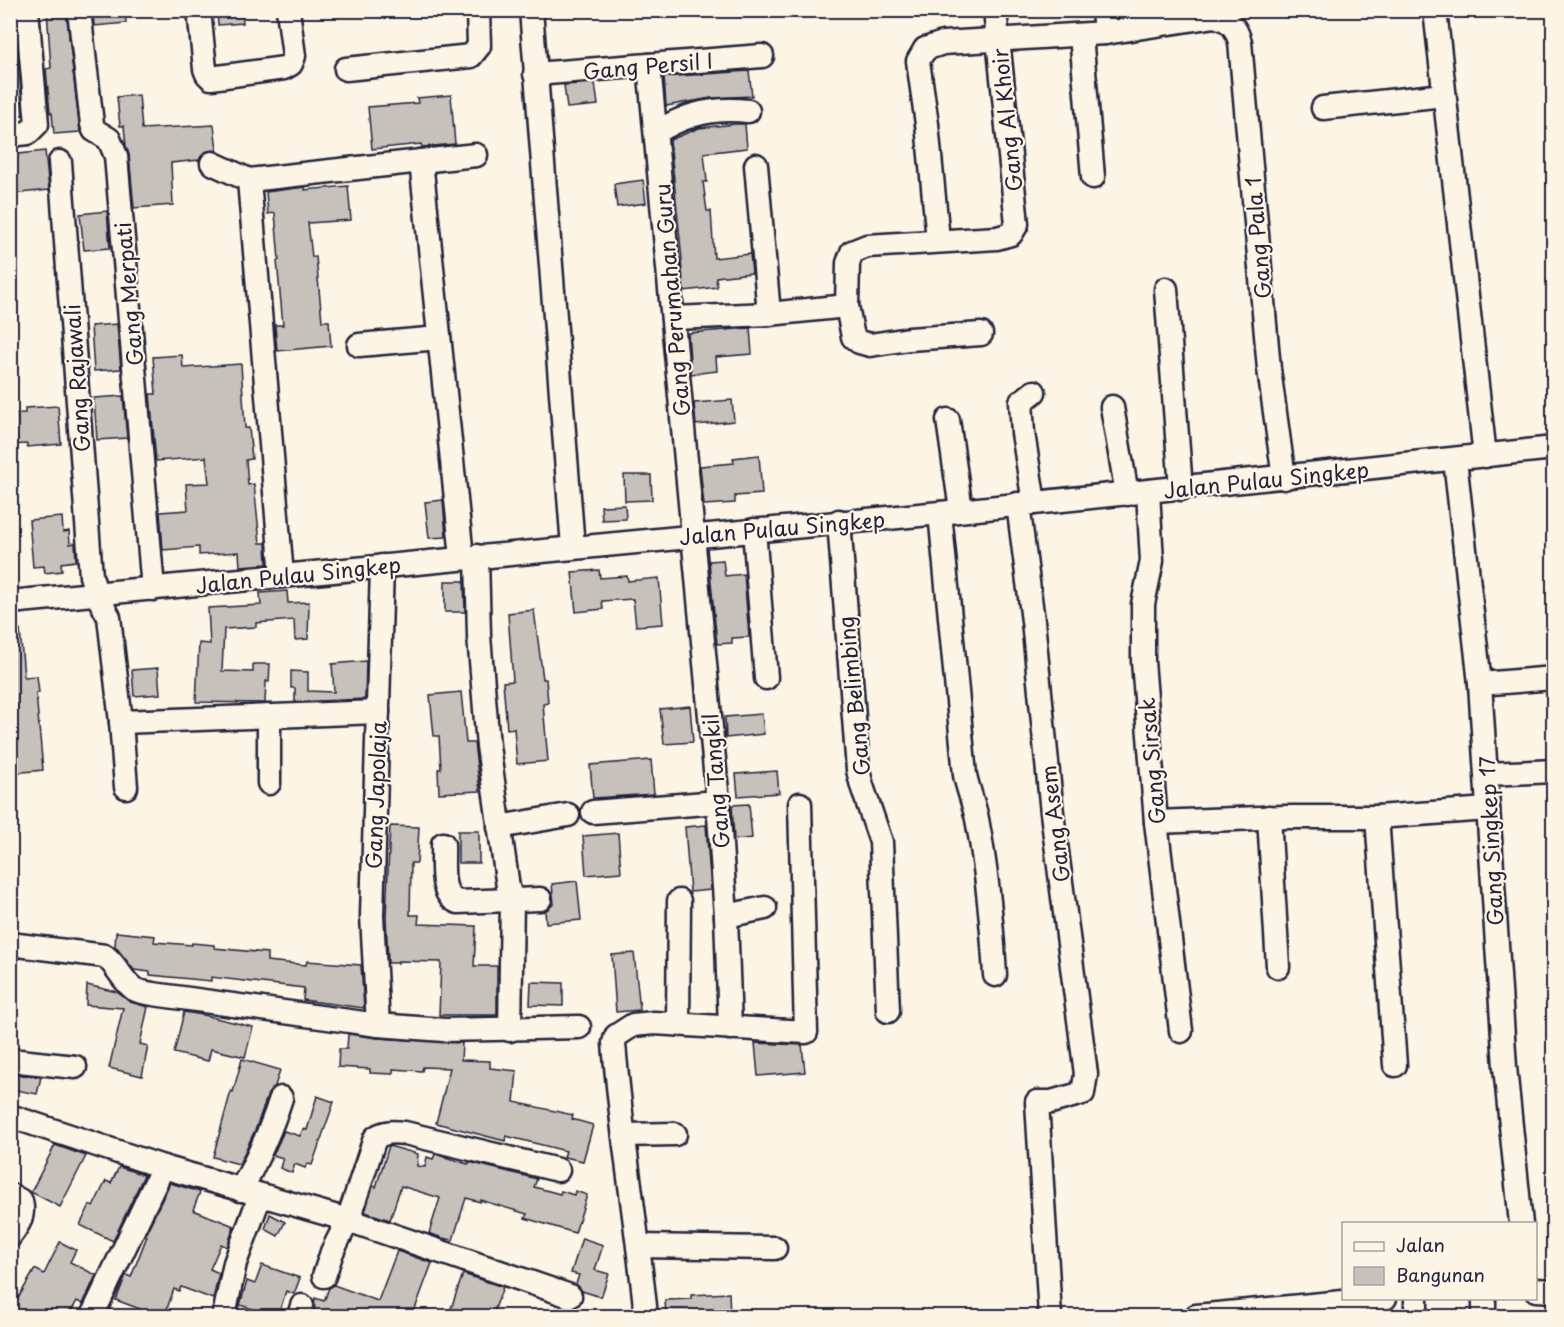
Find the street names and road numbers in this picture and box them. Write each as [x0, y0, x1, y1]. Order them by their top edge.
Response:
street label: Gang Persil I [582, 43, 714, 87]
street label: Gang Al Khoir [983, 46, 1029, 193]
street label: Gang Pala 1 [1236, 176, 1278, 300]
street label: Gang Perumahan Guru [645, 182, 697, 418]
street label: Gang Merpati [106, 221, 150, 367]
street label: Gang Rajawali [55, 303, 97, 453]
street label: Jalan Pulau Singkep [1162, 452, 1370, 506]
street label: Jalan Pulau Singkep [678, 502, 886, 552]
street label: Jalan Pulau Singkep [194, 547, 402, 601]
street label: Gang Belimbing [829, 615, 877, 777]
street label: Gang Sirsak [1130, 696, 1172, 826]
street label: Gang Tangkil [693, 712, 737, 850]
street label: Gang Japolaja [356, 720, 394, 869]
street label: Gang Singkep 17 [1470, 755, 1510, 927]
street label: Gang Asem [1031, 764, 1077, 884]

